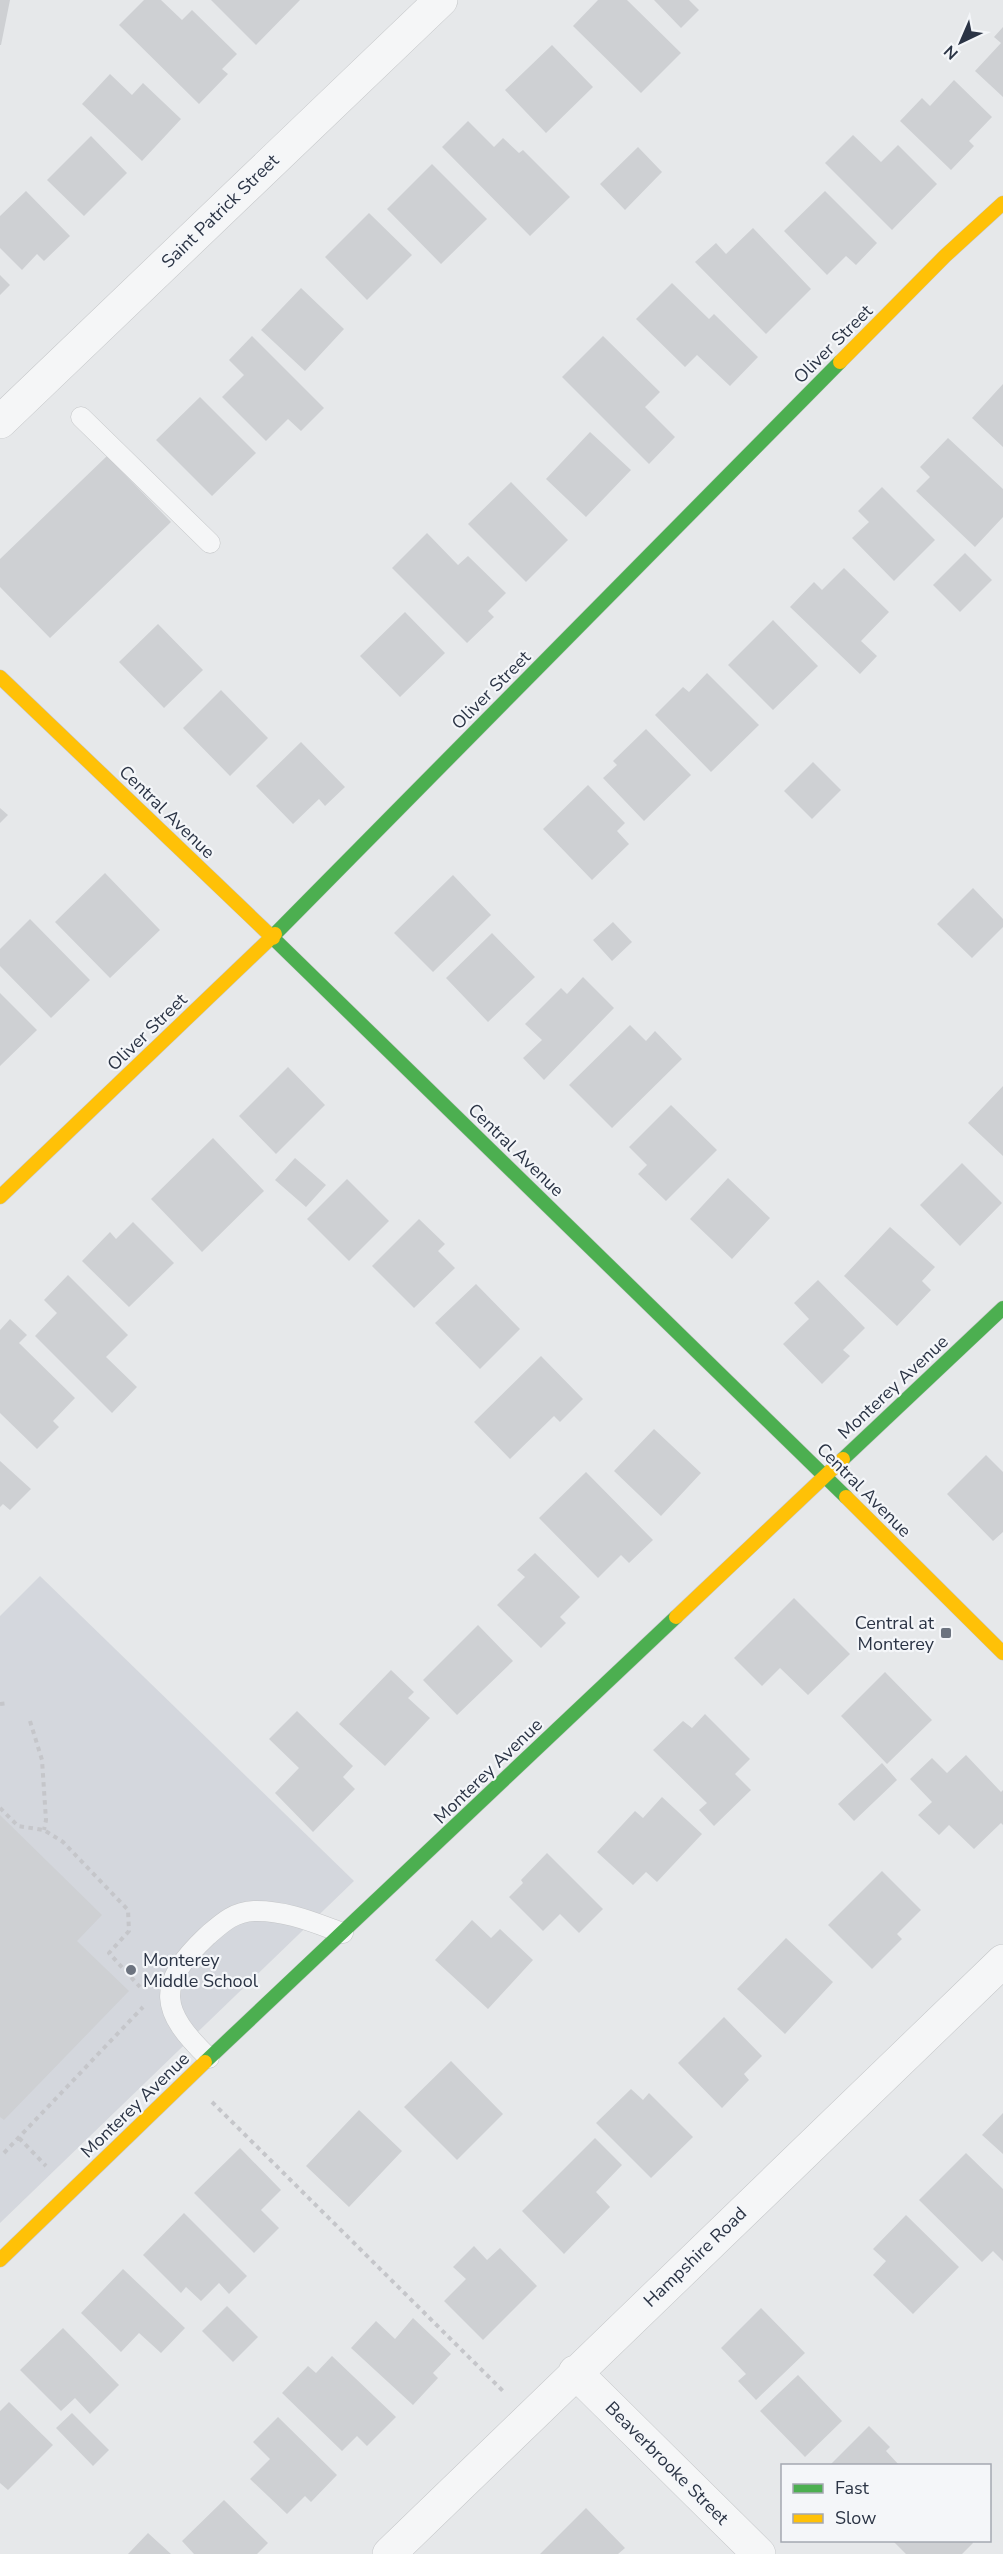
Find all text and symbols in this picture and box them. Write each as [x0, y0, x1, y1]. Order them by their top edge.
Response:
north arrow [931, 12, 991, 72]
text: N [939, 40, 963, 64]
street label: Saint Patrick Street [156, 148, 284, 273]
street label: Oliver Street [788, 299, 878, 389]
street label: Oliver Street [446, 645, 536, 735]
street label: Central Avenue [114, 760, 220, 864]
street label: Oliver Street [102, 987, 193, 1076]
street label: Central Avenue [463, 1098, 569, 1202]
street label: Monterey Avenue [833, 1330, 953, 1444]
street label: Central Avenue [811, 1437, 917, 1543]
place label: Central at Monterey [855, 1611, 935, 1656]
marker: Central at Monterey [939, 1626, 953, 1640]
street label: Monterey Avenue [428, 1713, 548, 1829]
place label: Monterey Middle School [143, 1948, 259, 1993]
marker: Monterey Middle School [124, 1963, 138, 1977]
street label: Monterey Avenue [75, 2047, 195, 2163]
street label: Hampshire Road [638, 2202, 752, 2312]
street label: Beaverbrooke Street [600, 2396, 734, 2530]
legend [781, 2464, 991, 2542]
text: Fast [835, 2476, 870, 2500]
text: Slow [835, 2506, 876, 2530]

